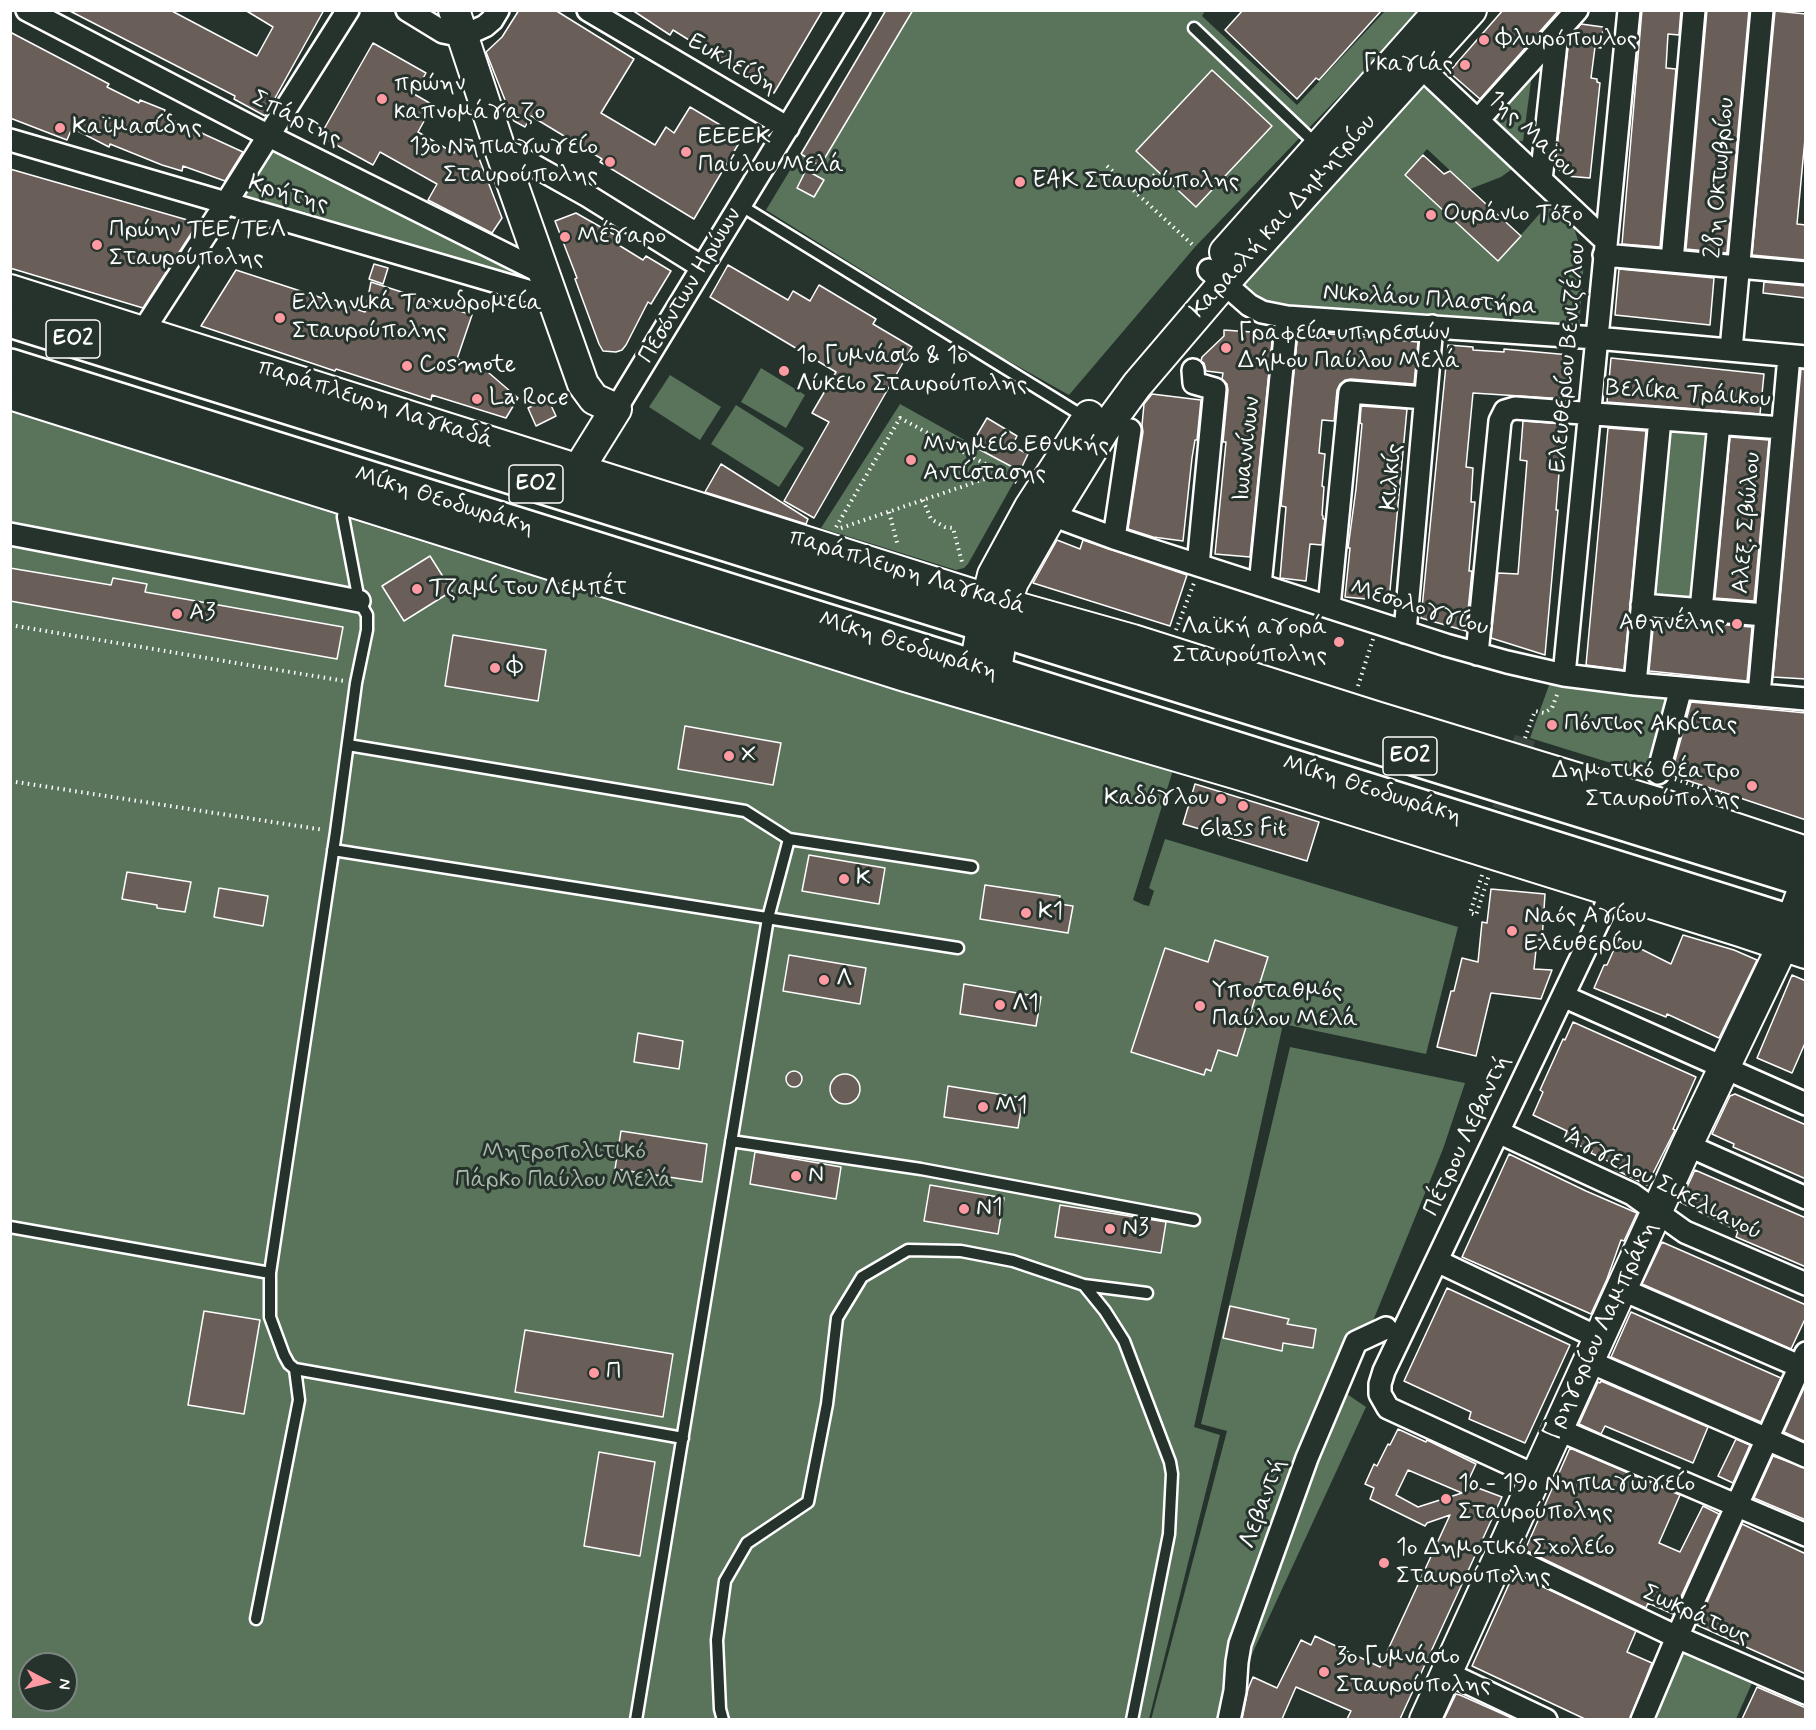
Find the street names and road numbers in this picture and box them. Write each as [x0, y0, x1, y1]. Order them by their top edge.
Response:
street label: Ευκλείδη [682, 28, 782, 102]
street label: Σπάρτης [246, 85, 346, 155]
street label: 1ης Μαϊου [1480, 85, 1582, 185]
street label: 28η Οκτωβρίου [1700, 96, 1742, 260]
street label: Καραολή και Δημητρίου [1185, 109, 1383, 325]
street label: Κρήτης [245, 170, 331, 220]
street label: Πεσόντων Ηρώων [633, 203, 749, 369]
street label: Ελευθερίου Βενιζέλου [1545, 242, 1593, 474]
street label: Νικολάου Πλαστήρα [1322, 279, 1538, 323]
road number: ΕΟ2 [46, 320, 100, 358]
street label: παράπλευρη Λαγκαδά [253, 353, 497, 457]
street label: Βελίκα Τράικου [1604, 375, 1772, 415]
street label: Ιωαννίνων [1228, 395, 1268, 503]
street label: Κιλκίς [1376, 442, 1410, 512]
street label: Αλεξ. Σβώλου [1727, 451, 1769, 595]
street label: Μίκη Θεοδωράκη [351, 461, 537, 543]
road number: ΕΟ2 [509, 465, 563, 503]
street label: παράπλευρη Λαγκαδά [785, 523, 1029, 623]
street label: Μεσολογγίου [1347, 574, 1491, 644]
street label: Μίκη Θεοδωράκη [815, 606, 1001, 688]
road number: ΕΟ2 [1383, 737, 1437, 775]
street label: Μίκη Θεοδωράκη [1279, 750, 1465, 832]
street label: Πέτρου Λεβαντή [1418, 1051, 1518, 1221]
street label: Άγγελου Σικελιανού [1560, 1124, 1766, 1248]
street label: Γρηγορίου Λαμπράκη [1539, 1217, 1665, 1445]
street label: Λεβαντή [1234, 1455, 1294, 1553]
street label: Σωκράτους [1638, 1579, 1754, 1653]

